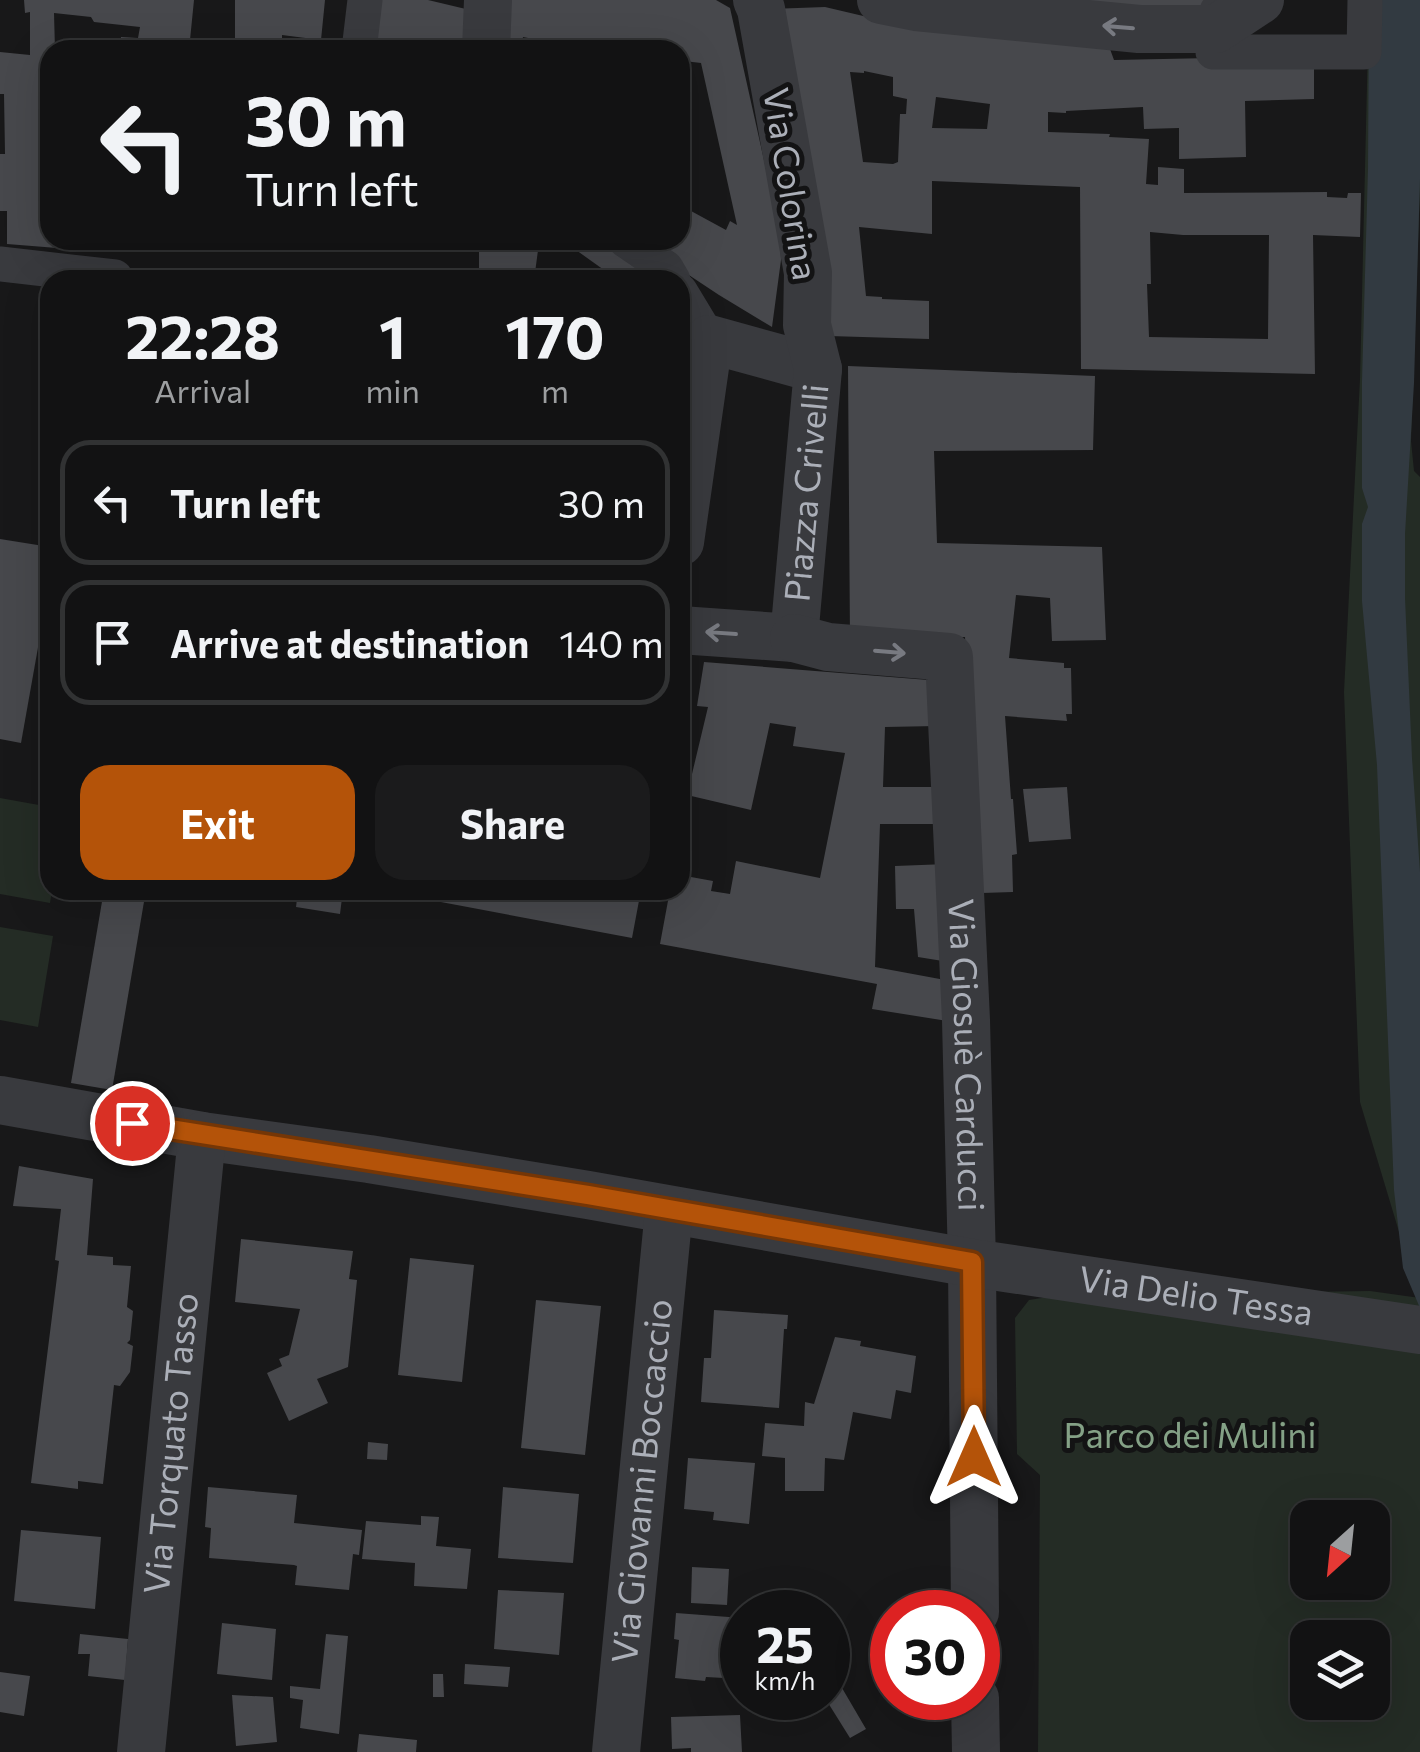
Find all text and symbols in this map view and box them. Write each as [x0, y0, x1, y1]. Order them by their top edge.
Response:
one-way arrow [1103, 17, 1135, 36]
text: 30 m [245, 75, 407, 160]
icon: left [80, 80, 210, 210]
street label: Via Colorina [756, 84, 829, 283]
text: Turn left [245, 160, 419, 215]
text: 22:28 [125, 298, 280, 371]
text: 1 [379, 298, 406, 371]
text: 170 [505, 298, 605, 371]
text: Arrival [154, 370, 251, 410]
text: min [365, 370, 420, 410]
text: m [541, 370, 569, 410]
street label: Piazza Crivelli [773, 382, 836, 603]
icon: left [85, 475, 140, 530]
text: Turn left [170, 479, 321, 526]
text: 30 m [558, 479, 645, 526]
icon: arrive [85, 615, 140, 670]
text: Arrive at destination [170, 619, 529, 666]
text: 140 m [559, 619, 664, 666]
one-way arrow [706, 623, 738, 642]
one-way arrow [873, 643, 905, 662]
button: Exit [80, 765, 355, 880]
button: Share [375, 765, 650, 880]
street label: Via Giosuè Carducci [941, 898, 995, 1212]
pin [90, 1081, 175, 1166]
icon: arrive [105, 1096, 160, 1151]
street label: Via Delio Tessa [1076, 1255, 1316, 1333]
street label: Via Torquato Tasso [133, 1291, 205, 1596]
street label: Via Giovanni Boccaccio [601, 1297, 679, 1665]
position arrow [922, 1405, 1026, 1509]
park label: Parco dei Mulini [1064, 1412, 1316, 1455]
north arrow [1290, 1500, 1390, 1600]
map controls [1290, 1500, 1390, 1720]
speed limit sign: 30 [870, 1590, 1000, 1720]
text: 25 [756, 1612, 814, 1673]
button: layers [1290, 1620, 1390, 1720]
text: km/h [755, 1665, 815, 1695]

